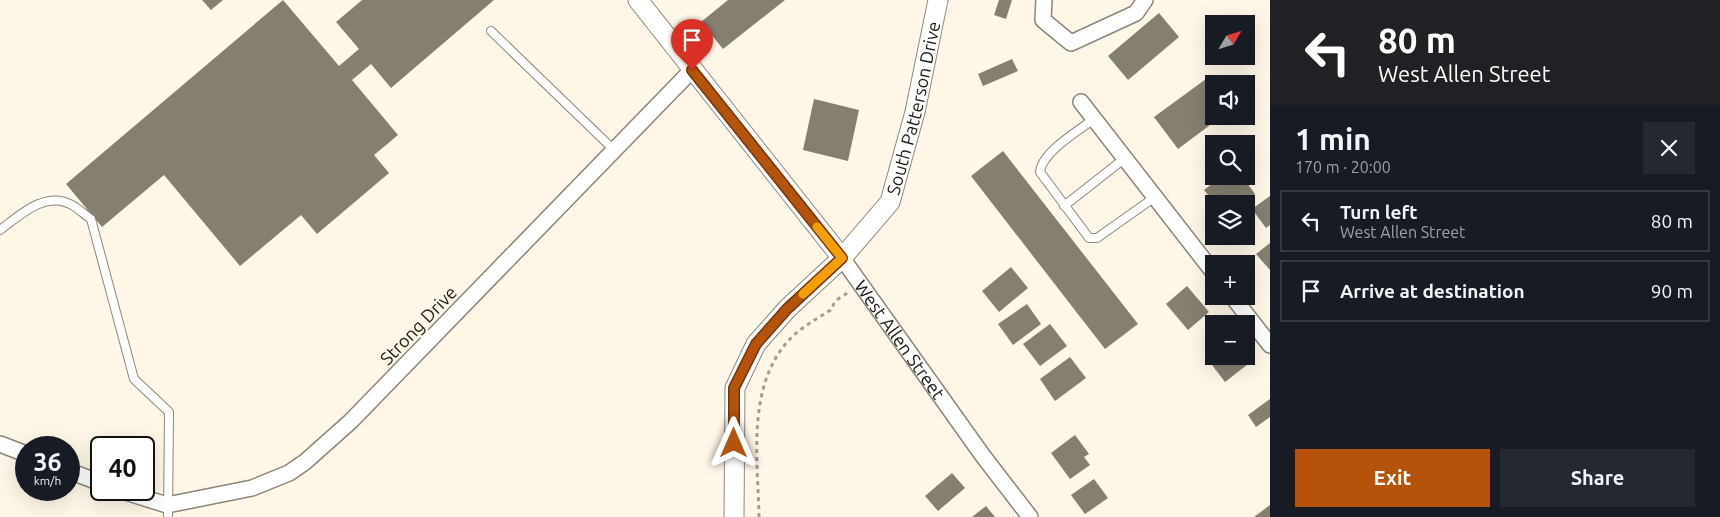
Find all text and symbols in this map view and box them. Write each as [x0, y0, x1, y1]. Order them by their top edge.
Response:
north arrow [1205, 15, 1255, 65]
map controls [1205, 15, 1255, 365]
pin [671, 19, 713, 70]
street label: South Patterson Drive [882, 20, 943, 197]
icon: left [1295, 20, 1360, 85]
text: 80 m [1378, 20, 1456, 60]
icon: arrive [678, 26, 706, 54]
text: West Allen Street [1378, 61, 1550, 86]
button: sound [1205, 75, 1255, 125]
text: 1 min [1295, 122, 1371, 156]
button: close [1643, 122, 1695, 174]
button: search [1205, 135, 1255, 185]
text: 170 m · 20:00 [1295, 158, 1391, 176]
button: layers [1205, 195, 1255, 245]
text: Turn left [1340, 201, 1418, 223]
icon: left [1297, 207, 1325, 235]
text: 80 m [1651, 210, 1693, 232]
text: West Allen Street [1340, 223, 1465, 241]
button: + [1205, 255, 1255, 305]
street label: West Allen Street [851, 276, 949, 403]
icon: arrive [1297, 277, 1325, 305]
text: Arrive at destination [1340, 280, 1525, 302]
text: 90 m [1651, 280, 1693, 302]
street label: Strong Drive [376, 282, 460, 368]
button: − [1205, 315, 1255, 365]
position arrow [707, 416, 759, 468]
speed limit sign: 40 [90, 436, 155, 501]
text: 36 [33, 448, 62, 476]
button: Exit [1295, 449, 1490, 507]
button: Share [1500, 449, 1695, 507]
text: km/h [34, 474, 61, 487]

